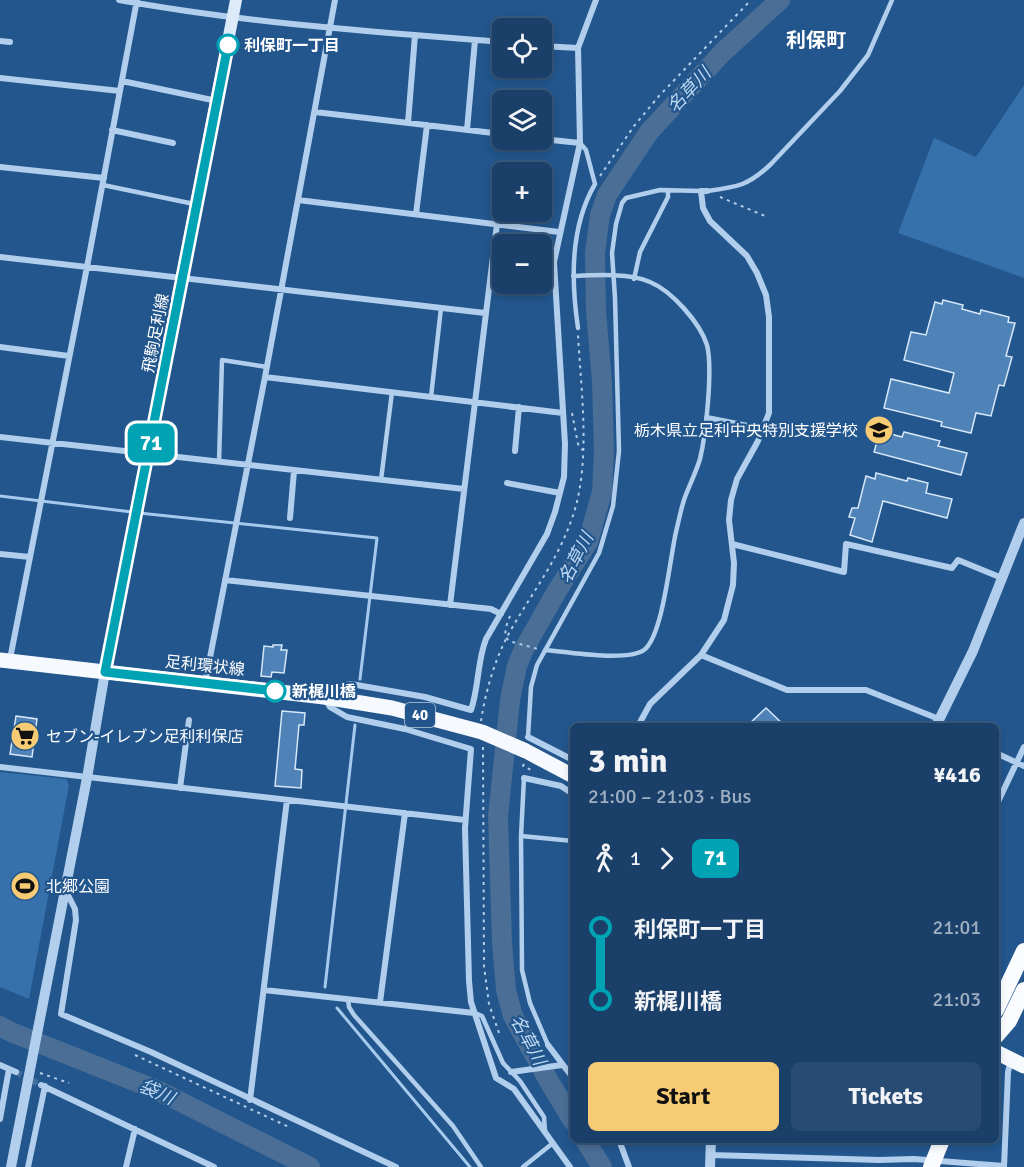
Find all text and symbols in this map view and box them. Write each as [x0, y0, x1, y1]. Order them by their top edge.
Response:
map controls [492, 18, 552, 294]
button: locate [492, 18, 552, 78]
district label: 利保町 [786, 28, 846, 53]
marker: 利保町一丁目 [217, 34, 239, 56]
place label: 利保町一丁目 [244, 36, 340, 56]
water label: 名草川 [663, 61, 717, 117]
button: layers [492, 90, 552, 150]
button: + [492, 162, 552, 222]
button: − [492, 234, 552, 294]
street label: 飛駒足利線 [139, 292, 173, 374]
school or university icon: 栃木県立足利中央特別支援学校 [863, 414, 895, 446]
place label: 栃木県立足利中央特別支援学校 [634, 421, 858, 441]
line badge: 71 [124, 424, 178, 462]
text: 71 [140, 430, 162, 456]
water label: 名草川 [554, 527, 599, 587]
street label: 足利環状線 [164, 652, 246, 680]
marker: 新梶川橋 [264, 680, 286, 702]
place label: 新梶川橋 [292, 682, 356, 702]
road number: 40 [405, 703, 435, 727]
supermarket icon: セブン-イレブン足利利保店 [9, 720, 41, 752]
place label: セブン-イレブン足利利保店 [46, 727, 244, 747]
text: 3 min [588, 741, 668, 782]
text: ¥416 [933, 761, 981, 788]
text: 21:00 – 21:03 · Bus [588, 784, 751, 809]
icon: walk [588, 842, 621, 875]
icon: forward [650, 842, 683, 875]
text: 71 [704, 845, 727, 871]
text: 1 [630, 846, 641, 871]
sports icon: 北郷公園 [9, 870, 41, 902]
place label: 北郷公園 [46, 877, 110, 897]
text: 21:01 [932, 915, 981, 940]
text: 利保町一丁目 [634, 916, 766, 943]
text: 21:03 [932, 987, 981, 1012]
text: 新梶川橋 [634, 988, 722, 1015]
water label: 名草川 [506, 1011, 551, 1071]
button: Start [588, 1062, 779, 1131]
button: Tickets [791, 1062, 981, 1131]
water label: 袋川 [136, 1075, 180, 1110]

